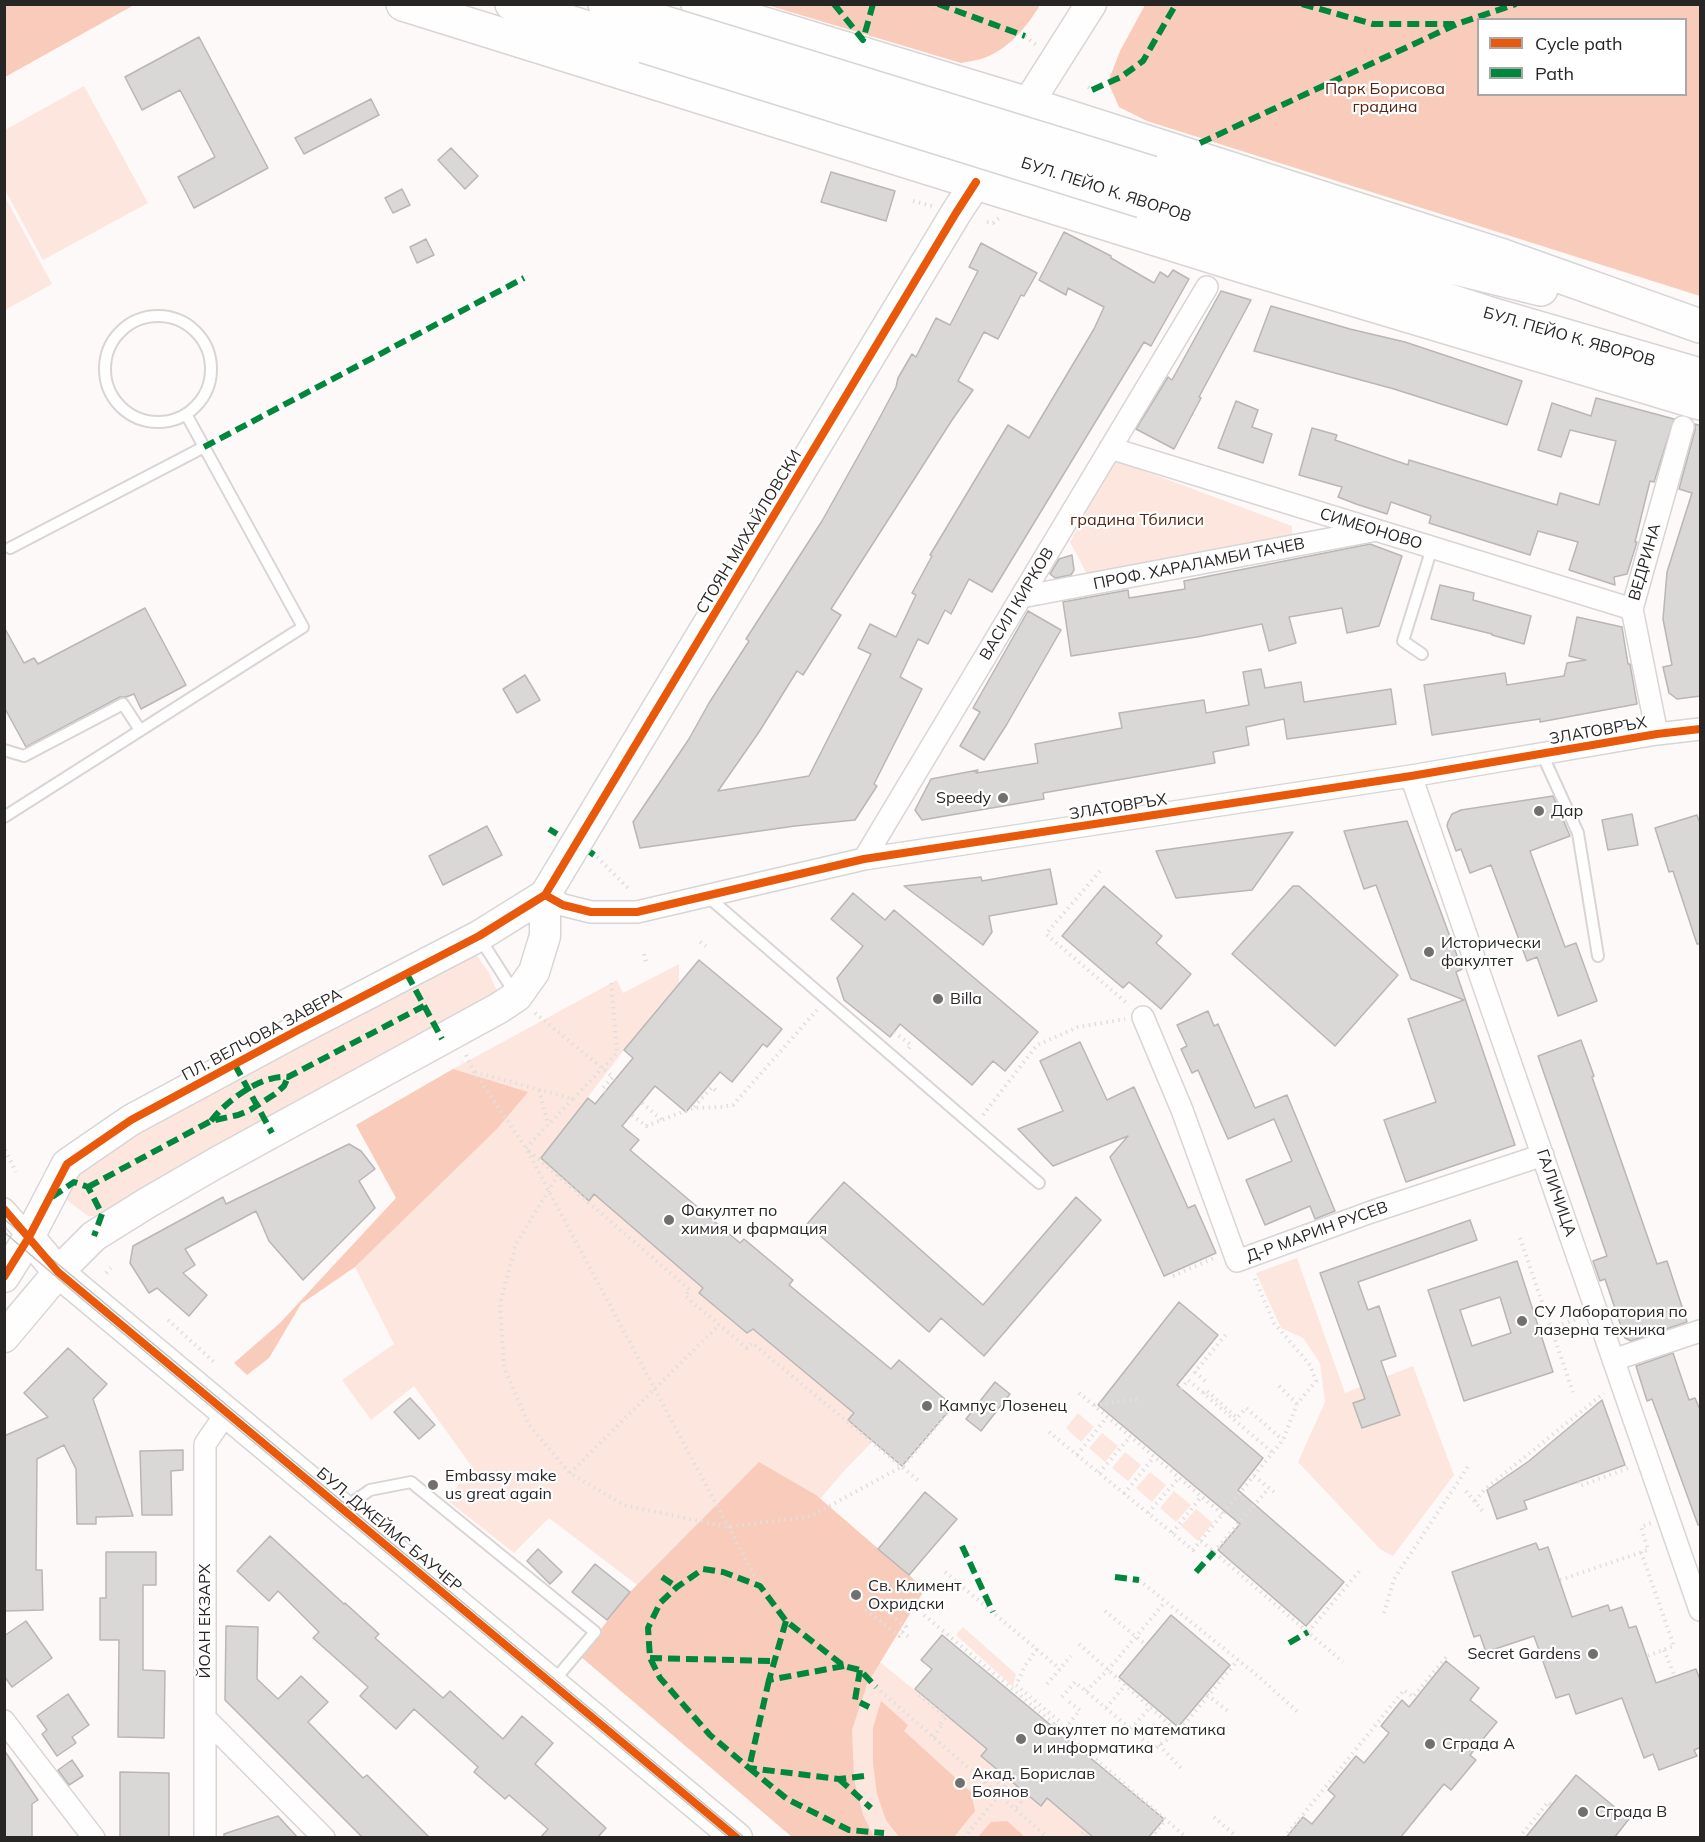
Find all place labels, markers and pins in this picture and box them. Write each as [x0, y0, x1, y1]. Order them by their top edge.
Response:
place label: Speedy [936, 788, 991, 808]
marker: Speedy [996, 791, 1010, 805]
place label: Дар [1551, 801, 1583, 821]
marker: Дар [1532, 804, 1546, 818]
place label: Исторически факултет [1441, 933, 1541, 971]
marker: Исторически факултет [1422, 945, 1436, 959]
place label: Billa [950, 989, 982, 1009]
marker: Billa [931, 992, 945, 1006]
place label: Факултет по химия и фармация [681, 1201, 827, 1239]
marker: Факултет по химия и фармация [662, 1213, 676, 1227]
place label: СУ Лаборатория по лазерна техника [1534, 1302, 1687, 1340]
marker: СУ Лаборатория по лазерна техника [1515, 1314, 1529, 1328]
place label: Кампус Лозенец [939, 1396, 1067, 1416]
marker: Кампус Лозенец [920, 1399, 934, 1413]
place label: Embassy make us great again [445, 1466, 556, 1504]
marker: Embassy make us great again [426, 1478, 440, 1492]
place label: Св. Климент Охридски [868, 1576, 962, 1614]
marker: Св. Климент Охридски [849, 1588, 863, 1602]
place label: Secret Gardens [1468, 1644, 1581, 1664]
marker: Secret Gardens [1586, 1647, 1600, 1661]
place label: Факултет по математика и информатика [1033, 1720, 1226, 1758]
marker: Факултет по математика и информатика [1014, 1732, 1028, 1746]
place label: Сграда А [1442, 1734, 1515, 1754]
marker: Сграда А [1423, 1737, 1437, 1751]
place label: Акад. Борислав Боянов [972, 1764, 1095, 1802]
marker: Акад. Борислав Боянов [953, 1776, 967, 1790]
place label: Сграда В [1595, 1802, 1667, 1822]
marker: Сграда В [1576, 1805, 1590, 1819]

